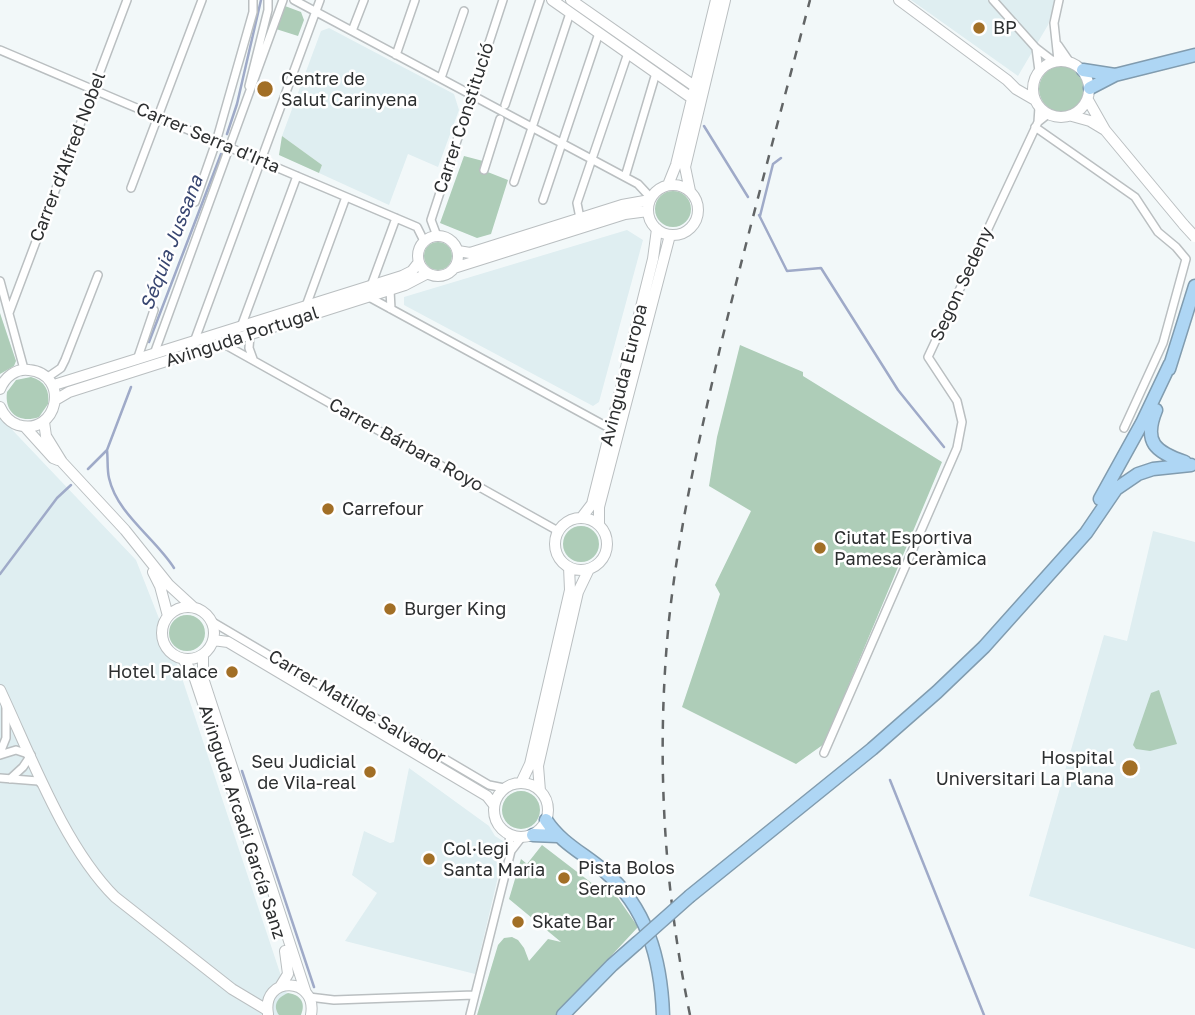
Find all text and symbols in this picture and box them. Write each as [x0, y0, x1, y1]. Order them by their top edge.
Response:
place label: BP [993, 17, 1017, 39]
marker: BP [971, 20, 987, 36]
street label: Carrer Constitució [429, 40, 499, 196]
place label: Centre de Salut Carinyena [281, 68, 417, 110]
street label: Carrer d'Alfred Nobel [26, 69, 110, 245]
marker: Centre de Salut Carinyena [255, 79, 275, 99]
street label: Carrer Serra d'Irta [133, 98, 283, 178]
water label: Séquia Jussana [136, 173, 208, 313]
street label: Segon Sedeny [926, 223, 998, 345]
street label: Avinguda Portugal [163, 302, 321, 372]
street label: Avinguda Europa [596, 302, 652, 448]
street label: Carrer Bárbara Royo [325, 394, 487, 496]
place label: Carrefour [342, 498, 424, 520]
marker: Carrefour [320, 501, 336, 517]
place label: Ciutat Esportiva Pamesa Ceràmica [834, 527, 987, 570]
marker: Ciutat Esportiva Pamesa Ceràmica [812, 540, 828, 556]
place label: Burger King [404, 598, 506, 620]
marker: Burger King [382, 601, 398, 617]
street label: Carrer Matilde Salvador [264, 645, 450, 769]
place label: Hotel Palace [108, 661, 218, 683]
marker: Hotel Palace [224, 664, 240, 680]
street label: Avinguda Arcadi García Sanz [194, 702, 290, 942]
place label: Hospital Universitari La Plana [936, 747, 1114, 790]
place label: Seu Judicial de Vila-real [251, 751, 356, 794]
marker: Hospital Universitari La Plana [1120, 758, 1140, 778]
marker: Seu Judicial de Vila-real [362, 764, 378, 780]
place label: Col·legi Santa Maria [443, 838, 545, 880]
marker: Col·legi Santa Maria [421, 851, 437, 867]
place label: Pista Bolos Serrano [578, 857, 675, 900]
marker: Pista Bolos Serrano [556, 870, 572, 886]
place label: Skate Bar [532, 911, 615, 933]
marker: Skate Bar [510, 914, 526, 930]

